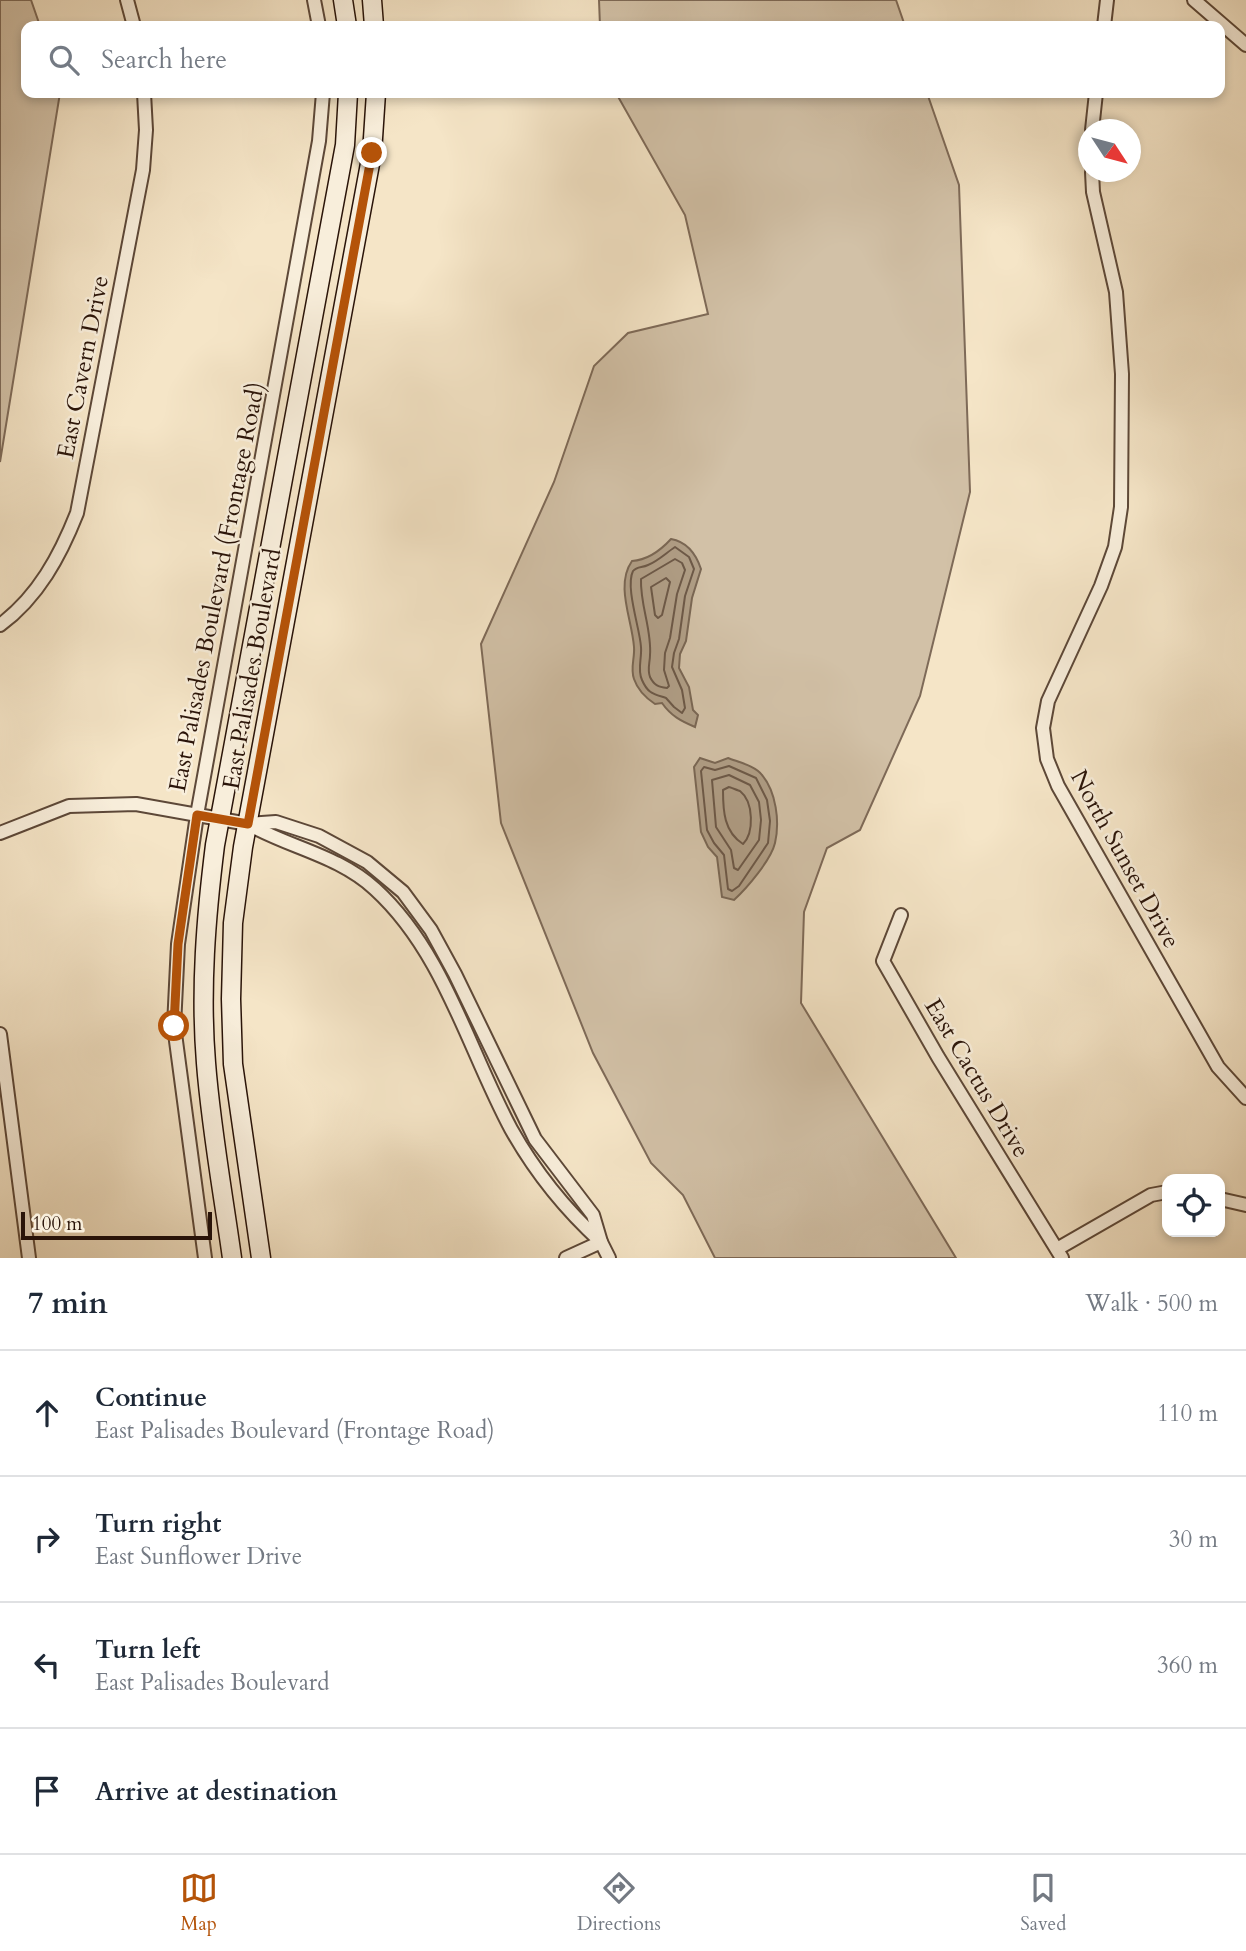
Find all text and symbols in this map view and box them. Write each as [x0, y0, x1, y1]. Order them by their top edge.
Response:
search box [21, 21, 1225, 98]
icon: search [45, 41, 83, 79]
text: Search here [101, 42, 227, 77]
north arrow [1078, 119, 1141, 182]
route end [356, 137, 387, 168]
street label: East Cavern Drive [49, 273, 117, 461]
street label: East Palisades Boulevard (Frontage Road) [163, 380, 271, 794]
street label: East Palisades Boulevard [217, 546, 287, 792]
street label: North Sunset Drive [1062, 764, 1188, 954]
street label: East Cactus Drive [916, 992, 1038, 1164]
route start [158, 1010, 189, 1041]
map controls [1162, 1174, 1225, 1237]
button: locate [1162, 1174, 1225, 1237]
scale bar [21, 1209, 212, 1241]
text: 100 m [32, 1211, 82, 1237]
text: 7 min [28, 1283, 108, 1324]
text: Walk · 500 m [1085, 1288, 1218, 1319]
text: Continue [95, 1380, 207, 1415]
icon: ahead [28, 1394, 66, 1432]
text: 110 m [1157, 1398, 1218, 1429]
text: East Palisades Boulevard (Frontage Road) [95, 1415, 495, 1446]
text: Turn right [95, 1506, 222, 1541]
icon: right [28, 1520, 66, 1558]
text: 30 m [1169, 1524, 1218, 1555]
text: East Sunflower Drive [95, 1541, 302, 1572]
text: Turn left [95, 1632, 200, 1667]
icon: left [28, 1646, 66, 1684]
text: 360 m [1157, 1650, 1218, 1681]
text: East Palisades Boulevard [95, 1667, 330, 1698]
icon: arrive [28, 1772, 66, 1810]
text: Arrive at destination [95, 1774, 338, 1809]
tab: Map [180, 1869, 218, 1937]
tab: Directions [577, 1869, 661, 1937]
tab: Saved [1020, 1869, 1066, 1937]

